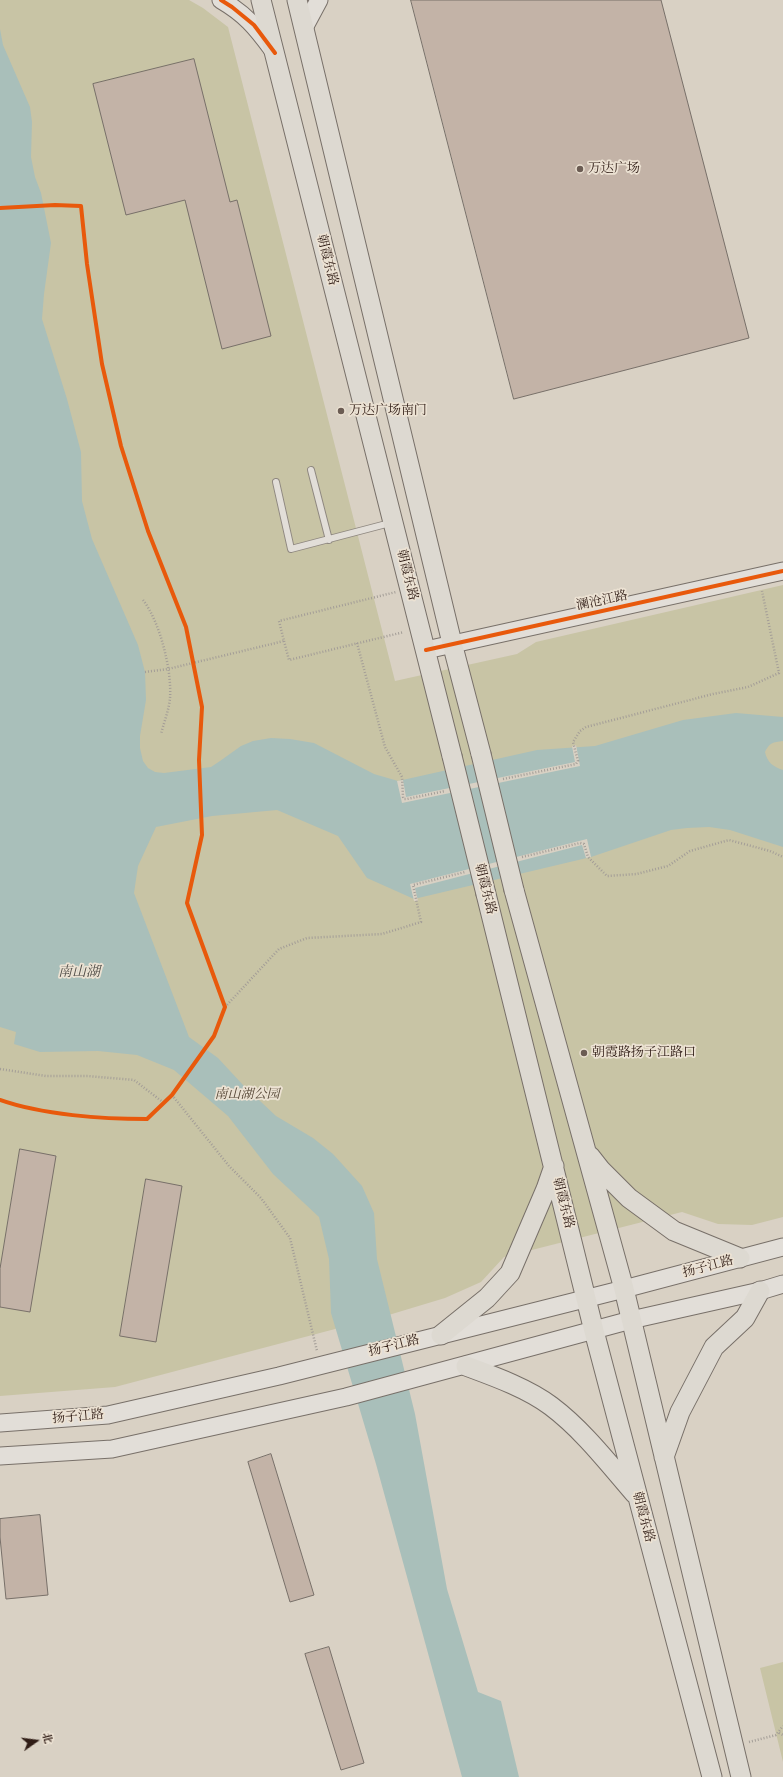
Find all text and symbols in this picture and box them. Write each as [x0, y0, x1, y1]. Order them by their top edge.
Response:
place label: 万达广场 [588, 161, 640, 177]
marker: 万达广场 [575, 164, 585, 174]
street label: 朝霞东路 [313, 233, 341, 287]
place label: 万达广场南门 [349, 403, 427, 419]
marker: 万达广场南门 [336, 406, 346, 416]
street label: 朝霞东路 [393, 548, 421, 602]
street label: 澜沧江路 [575, 588, 629, 614]
street label: 朝霞东路 [471, 862, 499, 916]
water label: 南山湖 [58, 964, 100, 980]
place label: 朝霞路扬子江路口 [592, 1045, 696, 1061]
marker: 朝霞路扬子江路口 [579, 1048, 589, 1058]
park label: 南山湖公园 [215, 1087, 279, 1103]
street label: 朝霞东路 [549, 1176, 577, 1230]
street label: 扬子江路 [681, 1253, 735, 1281]
street label: 扬子江路 [367, 1332, 421, 1360]
street label: 扬子江路 [51, 1407, 105, 1427]
street label: 朝霞东路 [629, 1490, 657, 1544]
north arrow [16, 1721, 56, 1761]
text: 北 [39, 1731, 57, 1745]

